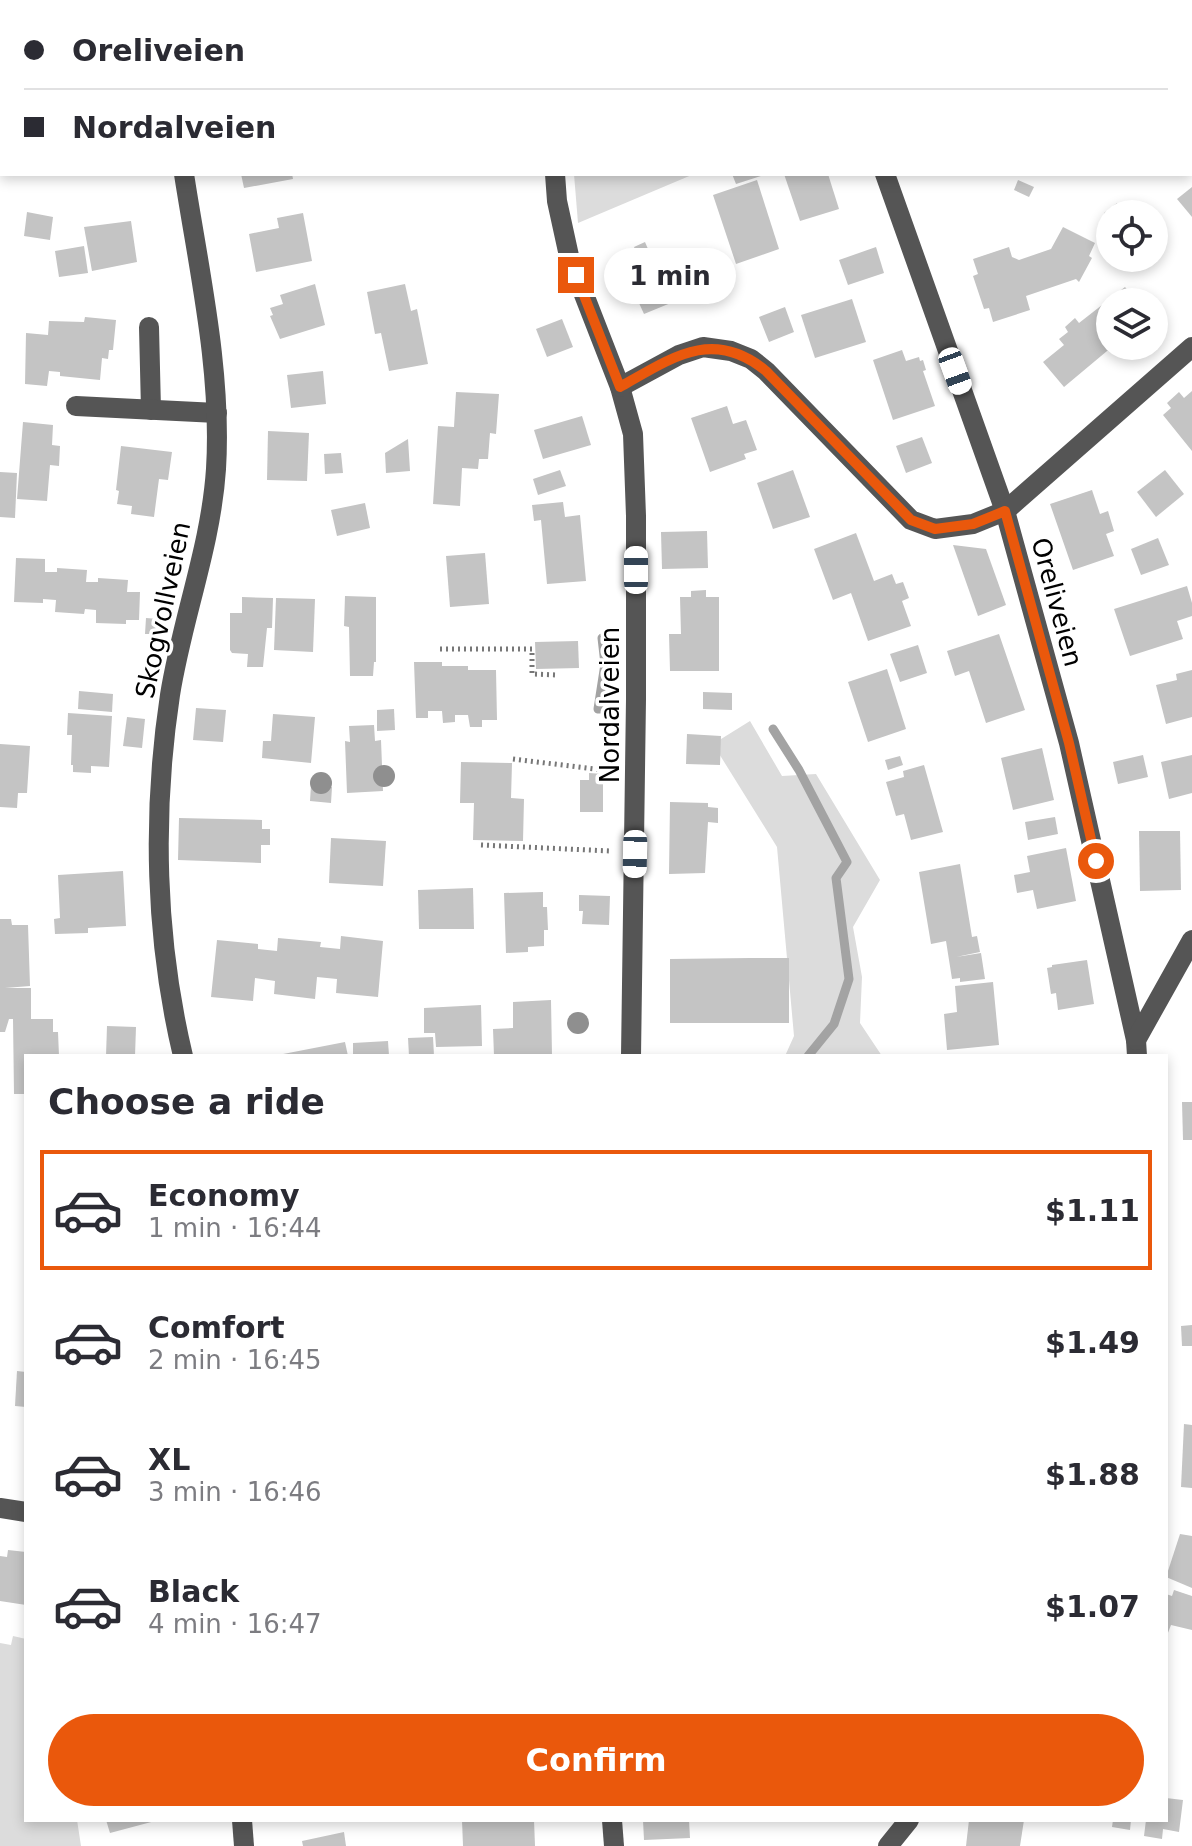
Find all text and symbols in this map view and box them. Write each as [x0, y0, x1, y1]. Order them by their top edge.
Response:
text: Oreliveien [72, 33, 245, 68]
text: Nordalveien [72, 110, 276, 145]
map controls [1096, 200, 1168, 360]
button: locate [1096, 200, 1168, 272]
callout: 1 min [604, 247, 736, 303]
route end [558, 257, 594, 293]
text: 1 min [629, 261, 711, 291]
button: layers [1096, 288, 1168, 360]
car [936, 344, 974, 398]
street label: Skogvollveien [130, 519, 196, 701]
street label: Oreliveien [1025, 534, 1089, 670]
car [624, 546, 648, 594]
street label: Nordalveien [595, 627, 625, 783]
car [623, 830, 647, 878]
route start [1078, 843, 1114, 879]
text: Choose a ride [48, 1081, 325, 1122]
icon: car [52, 1174, 124, 1246]
text: Economy [148, 1178, 300, 1213]
text: $1.11 [1045, 1193, 1140, 1228]
text: 1 min · 16:44 [148, 1213, 322, 1243]
icon: car [52, 1306, 124, 1378]
text: Comfort [148, 1310, 285, 1345]
text: $1.49 [1045, 1325, 1140, 1360]
text: 2 min · 16:45 [148, 1345, 322, 1375]
icon: car [52, 1438, 124, 1510]
text: XL [148, 1442, 190, 1477]
text: $1.88 [1045, 1457, 1140, 1492]
text: 3 min · 16:46 [148, 1477, 322, 1507]
icon: car [52, 1570, 124, 1642]
text: Black [148, 1574, 239, 1609]
text: $1.07 [1045, 1589, 1140, 1624]
text: 4 min · 16:47 [148, 1609, 322, 1639]
button: Confirm [48, 1714, 1144, 1806]

